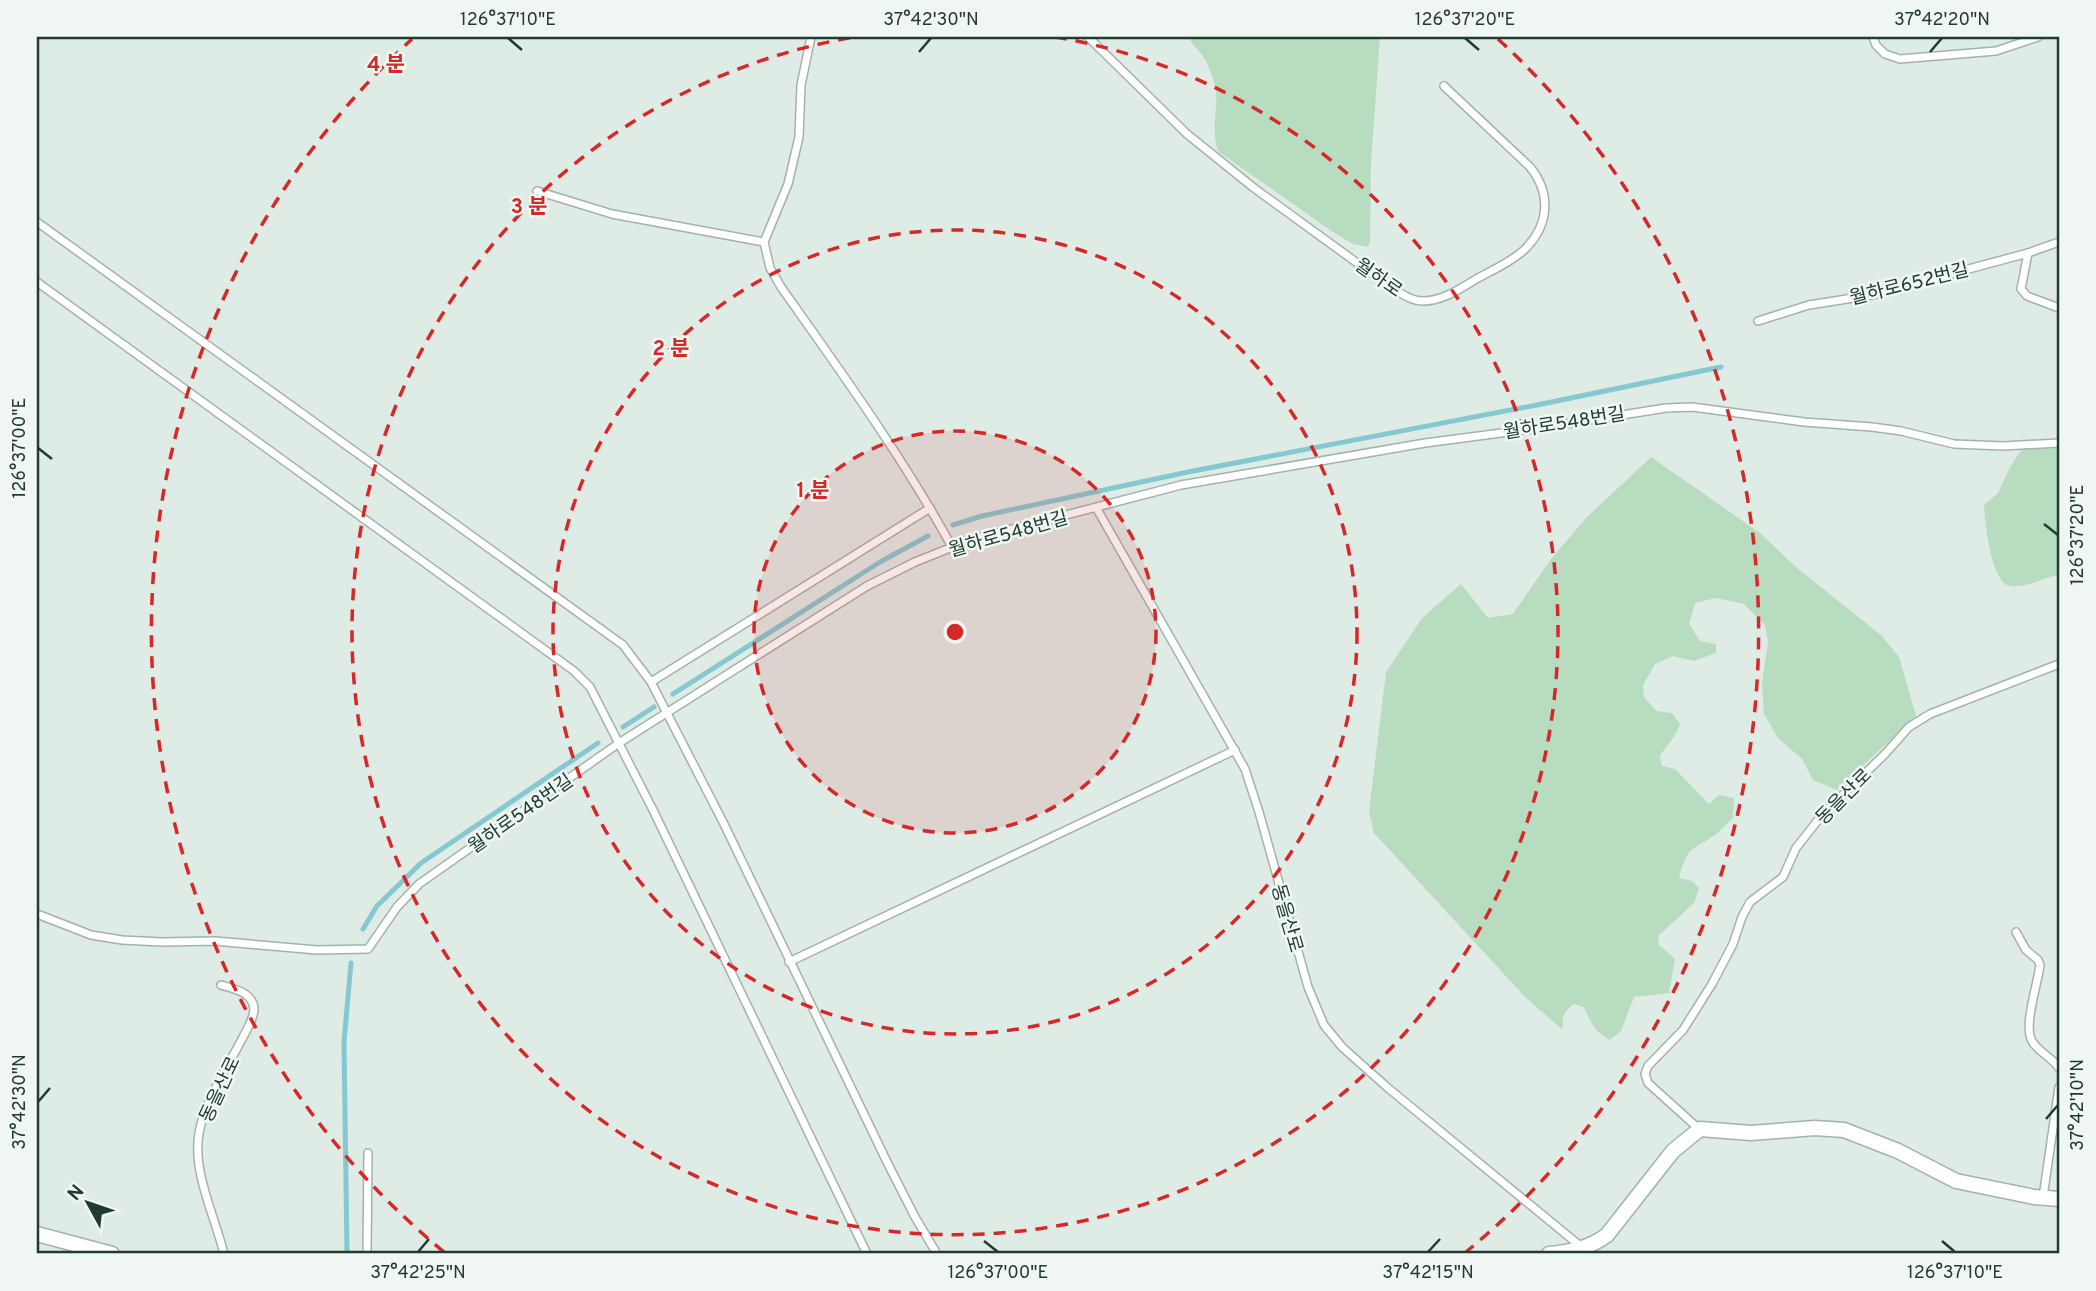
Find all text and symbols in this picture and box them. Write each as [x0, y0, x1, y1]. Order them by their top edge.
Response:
text: 126°37'10"E [460, 9, 556, 32]
text: 37°42'30"N [883, 9, 979, 32]
text: 126°37'20"E [1415, 9, 1515, 32]
text: 37°42'20"N [1894, 9, 1990, 32]
text: 4 분 [367, 52, 405, 79]
text: 3 분 [510, 194, 548, 221]
street label: 월하로 [1349, 254, 1406, 304]
street label: 월하로652번길 [1847, 259, 1972, 311]
text: 2 분 [652, 336, 690, 363]
text: 126°37'00"E [9, 398, 32, 498]
street label: 월하로548번길 [1502, 403, 1627, 445]
text: 1 분 [797, 478, 829, 505]
text: 126°37'20"E [2067, 485, 2090, 585]
street label: 월하로548번길 [946, 506, 1071, 563]
centre of rings [943, 620, 967, 644]
street label: 동을산로 [1811, 764, 1878, 831]
street label: 월하로548번길 [464, 770, 578, 860]
street label: 동을산로 [1265, 882, 1307, 955]
street label: 동을산로 [195, 1053, 246, 1127]
text: 37°42'30"N [9, 1054, 32, 1150]
text: 37°42'10"N [2067, 1059, 2090, 1151]
north arrow [52, 1168, 122, 1238]
text: N [63, 1180, 90, 1206]
text: 37°42'25"N [370, 1262, 466, 1285]
text: 126°37'00"E [948, 1262, 1048, 1285]
text: 37°42'15"N [1382, 1262, 1474, 1285]
text: 126°37'10"E [1907, 1262, 2003, 1285]

